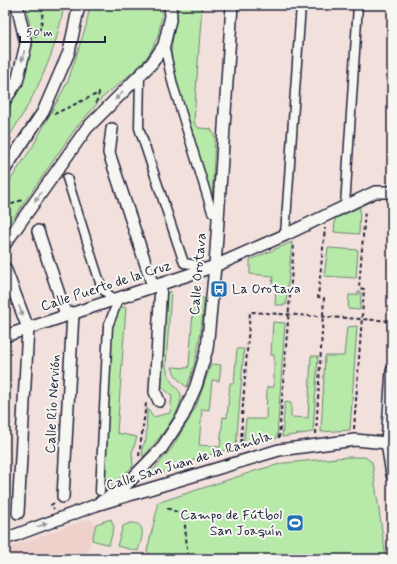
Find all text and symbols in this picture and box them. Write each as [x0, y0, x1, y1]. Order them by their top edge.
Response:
scale bar [20, 18, 105, 44]
text: 50 m [26, 25, 53, 41]
one-way arrow [20, 50, 26, 63]
one-way arrow [114, 91, 124, 101]
one-way arrow [34, 191, 42, 202]
street label: Calle Orotava [185, 232, 211, 316]
street label: Calle Puerto de la Cruz [38, 256, 174, 316]
bus stop icon: La Orotava [209, 279, 229, 299]
place label: La Orotava [232, 280, 301, 298]
one-way arrow [19, 305, 25, 317]
street label: Calle Río Nervión [41, 354, 65, 454]
street label: Calle San Juan de la Rambla [104, 427, 275, 495]
place label: Campo de Fútbol San Joaquín [180, 506, 282, 540]
sports icon: Campo de Fútbol San Joaquín [285, 513, 305, 533]
one-way arrow [36, 522, 48, 528]

